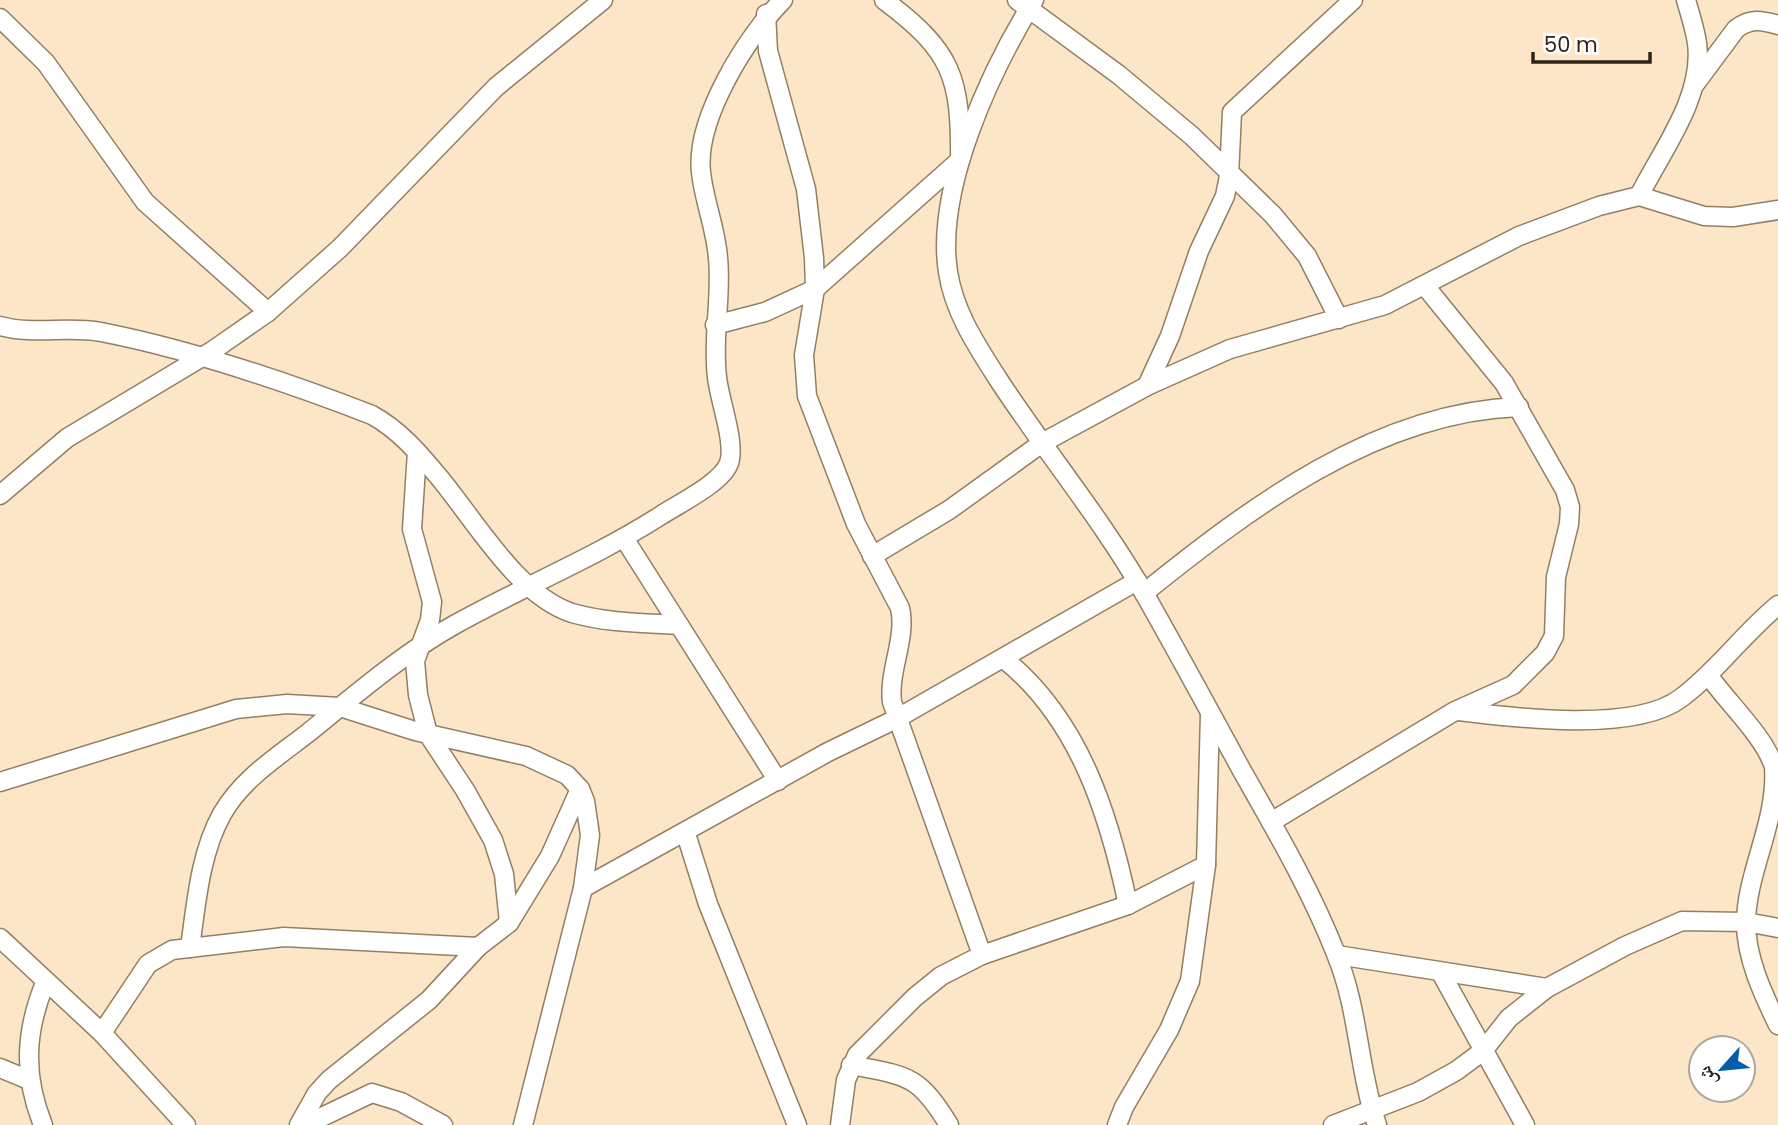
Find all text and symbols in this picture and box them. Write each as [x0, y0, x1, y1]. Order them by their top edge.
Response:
scale bar [1533, 21, 1650, 65]
text: 50 m [1544, 30, 1598, 59]
north arrow [1687, 1034, 1757, 1104]
text: ش [1691, 1061, 1724, 1092]

